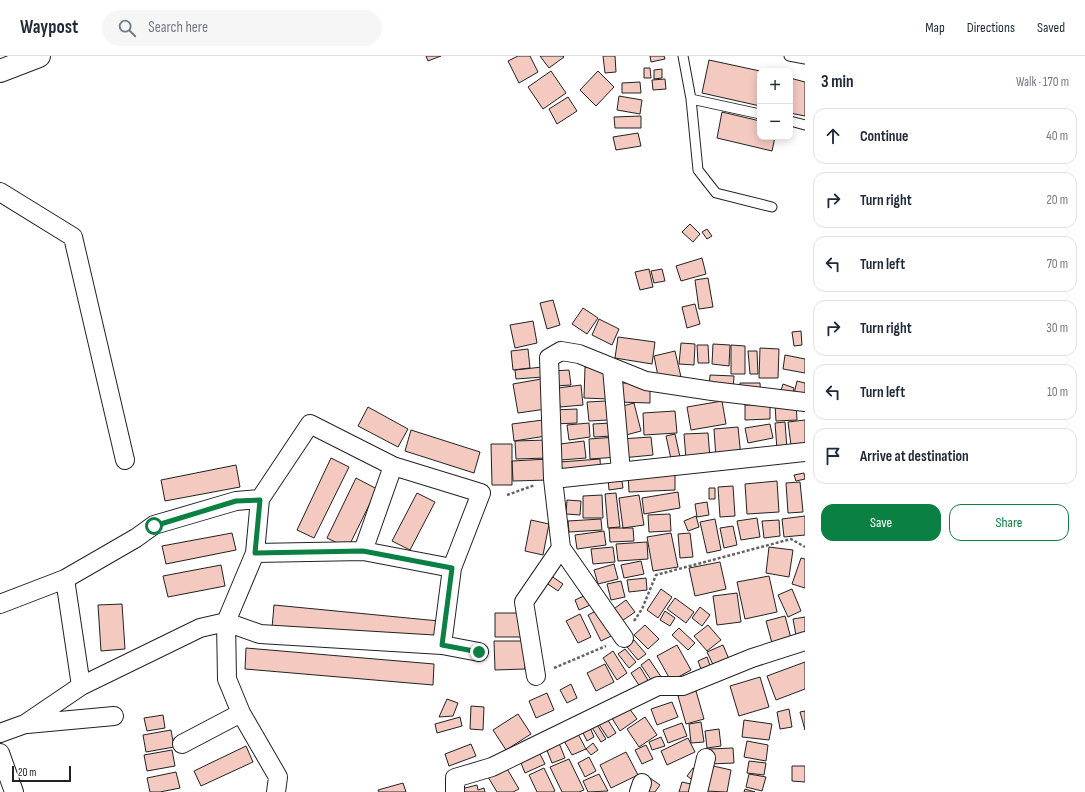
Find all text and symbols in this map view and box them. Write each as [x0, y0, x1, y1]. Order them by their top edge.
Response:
search box [102, 10, 382, 46]
text: Waypost [20, 16, 78, 39]
icon: search [116, 17, 138, 39]
text: Search here [148, 18, 208, 37]
text: Map [925, 19, 945, 36]
text: Directions [967, 19, 1015, 36]
text: Saved [1037, 19, 1065, 36]
map controls [757, 68, 793, 140]
button: + [757, 68, 793, 104]
text: 3 min [821, 72, 854, 92]
text: Walk · 170 m [1016, 74, 1069, 90]
button: − [757, 104, 793, 140]
icon: ahead [822, 125, 844, 147]
text: Continue [860, 127, 909, 146]
text: 40 m [1046, 128, 1068, 144]
icon: right [822, 189, 844, 211]
text: Turn right [860, 191, 912, 210]
text: 20 m [1046, 192, 1068, 208]
icon: left [822, 253, 844, 275]
text: Turn left [860, 255, 905, 274]
text: 70 m [1047, 256, 1068, 272]
icon: right [822, 317, 844, 339]
text: Turn right [860, 319, 912, 338]
text: 30 m [1046, 320, 1068, 336]
icon: left [822, 381, 844, 403]
text: Turn left [860, 383, 905, 402]
text: 10 m [1047, 384, 1068, 400]
icon: arrive [822, 445, 844, 467]
text: Arrive at destination [860, 447, 969, 466]
button: Save [821, 504, 941, 541]
button: Share [949, 504, 1069, 541]
route start [145, 517, 163, 535]
route end [470, 643, 488, 661]
scale bar [12, 764, 71, 783]
text: 20 m [18, 766, 36, 779]

